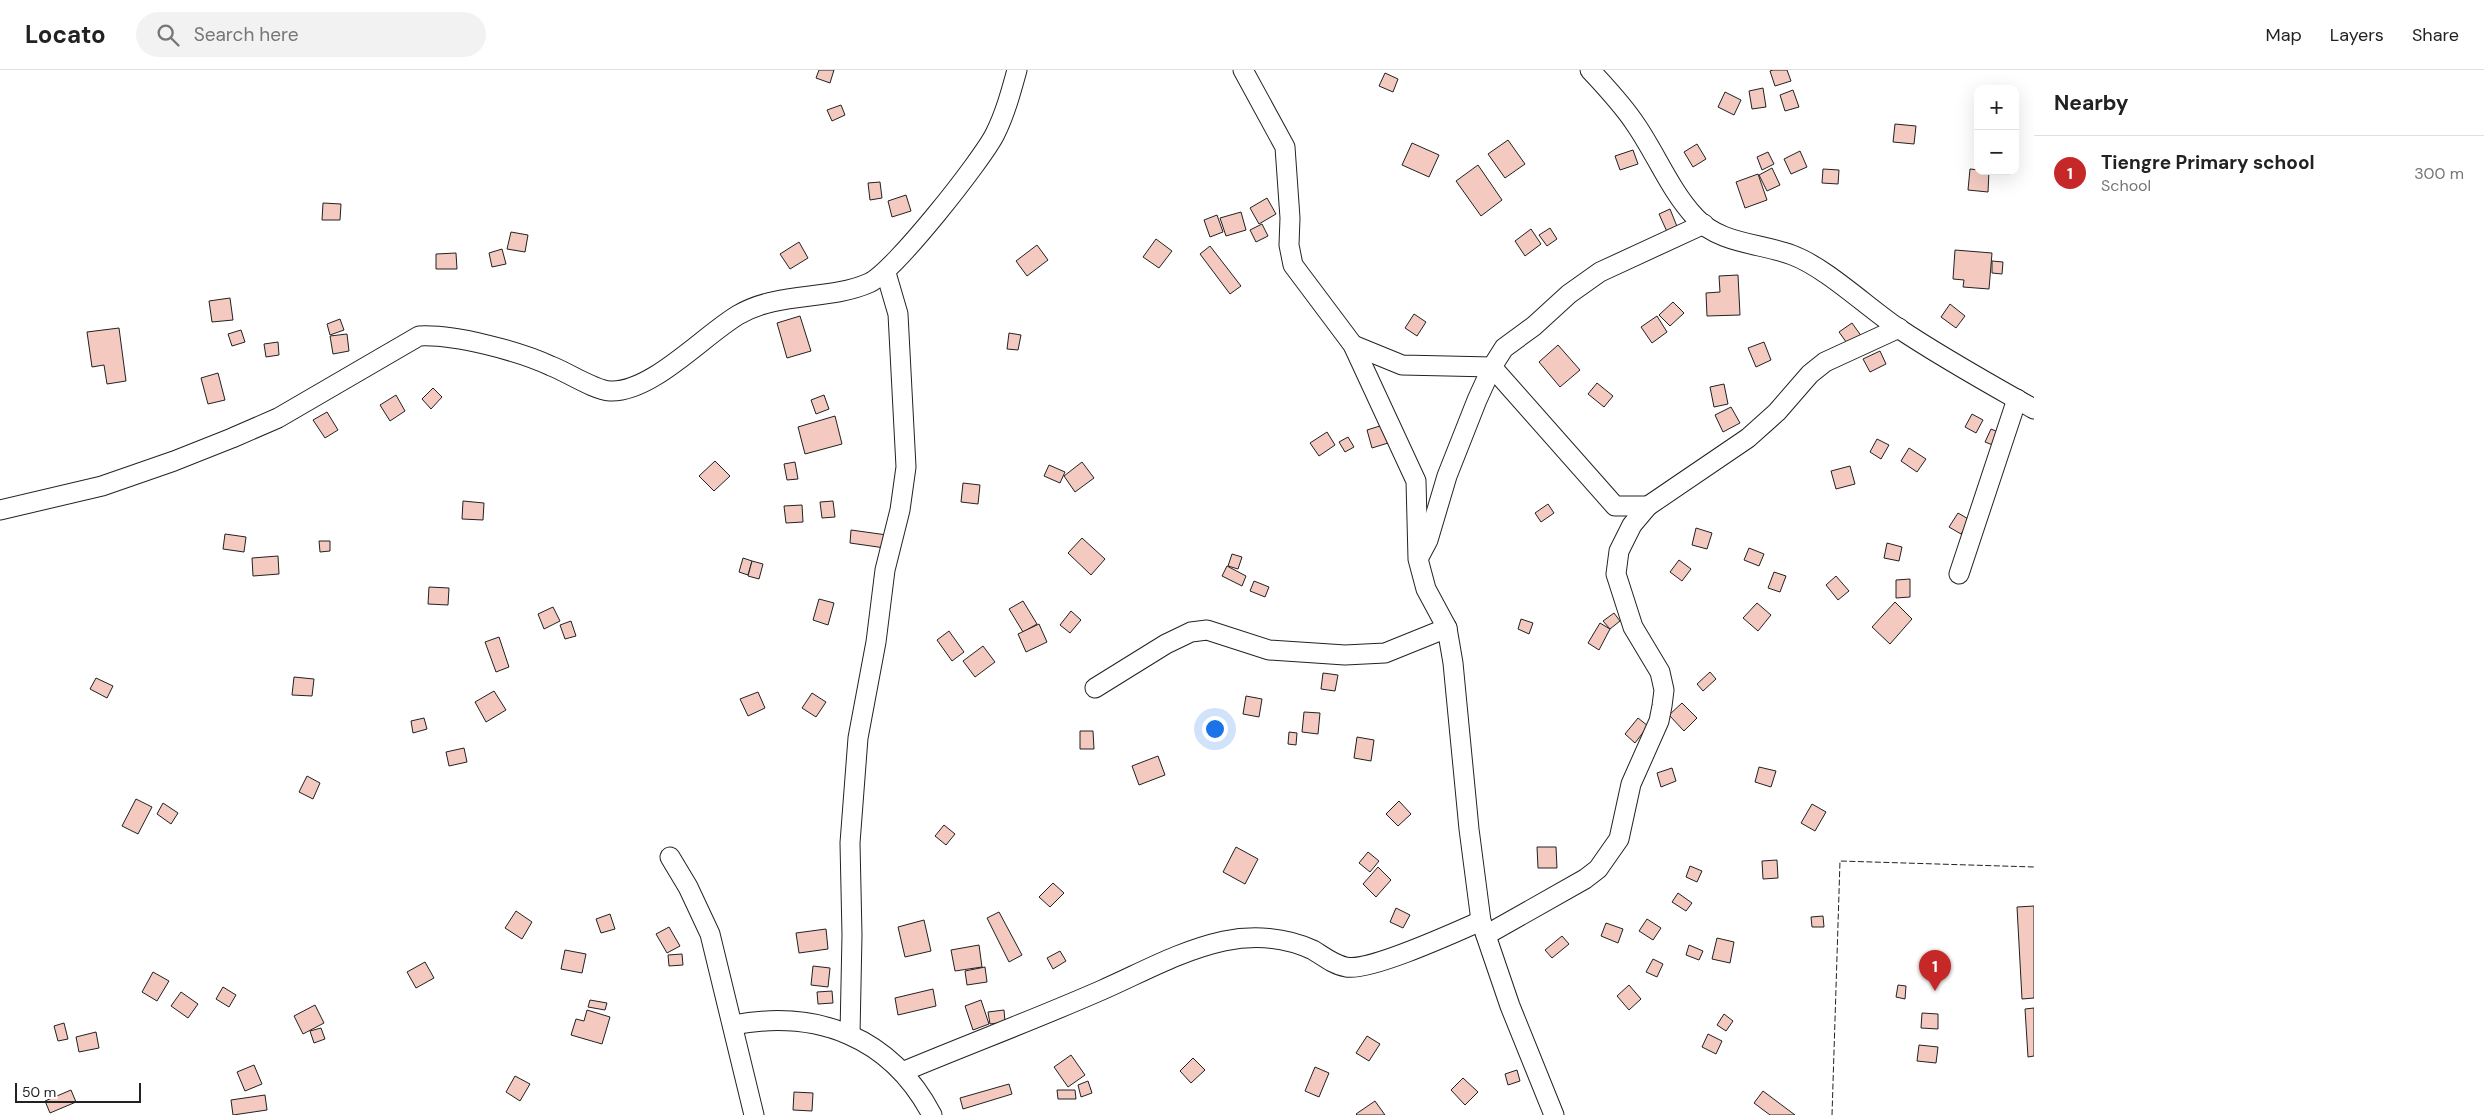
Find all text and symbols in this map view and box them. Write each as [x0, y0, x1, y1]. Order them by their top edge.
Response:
search box [136, 12, 486, 57]
text: Locato [25, 19, 106, 50]
icon: search [154, 21, 182, 49]
text: Search here [194, 22, 299, 47]
text: Map [2266, 23, 2302, 47]
text: Layers [2330, 23, 2384, 47]
text: Share [2412, 23, 2459, 47]
map controls [1974, 85, 2019, 175]
button: + [1974, 85, 2019, 130]
text: Nearby [2054, 89, 2128, 117]
button: − [1974, 130, 2019, 175]
text: Tiengre Primary school [2101, 150, 2315, 175]
text: 1 [2067, 163, 2073, 184]
text: 300 m [2414, 163, 2464, 184]
text: School [2101, 175, 2151, 196]
your location [1202, 716, 1228, 742]
pin: 1 [1919, 950, 1951, 991]
scale bar [15, 1080, 141, 1103]
text: 50 m [22, 1083, 56, 1101]

